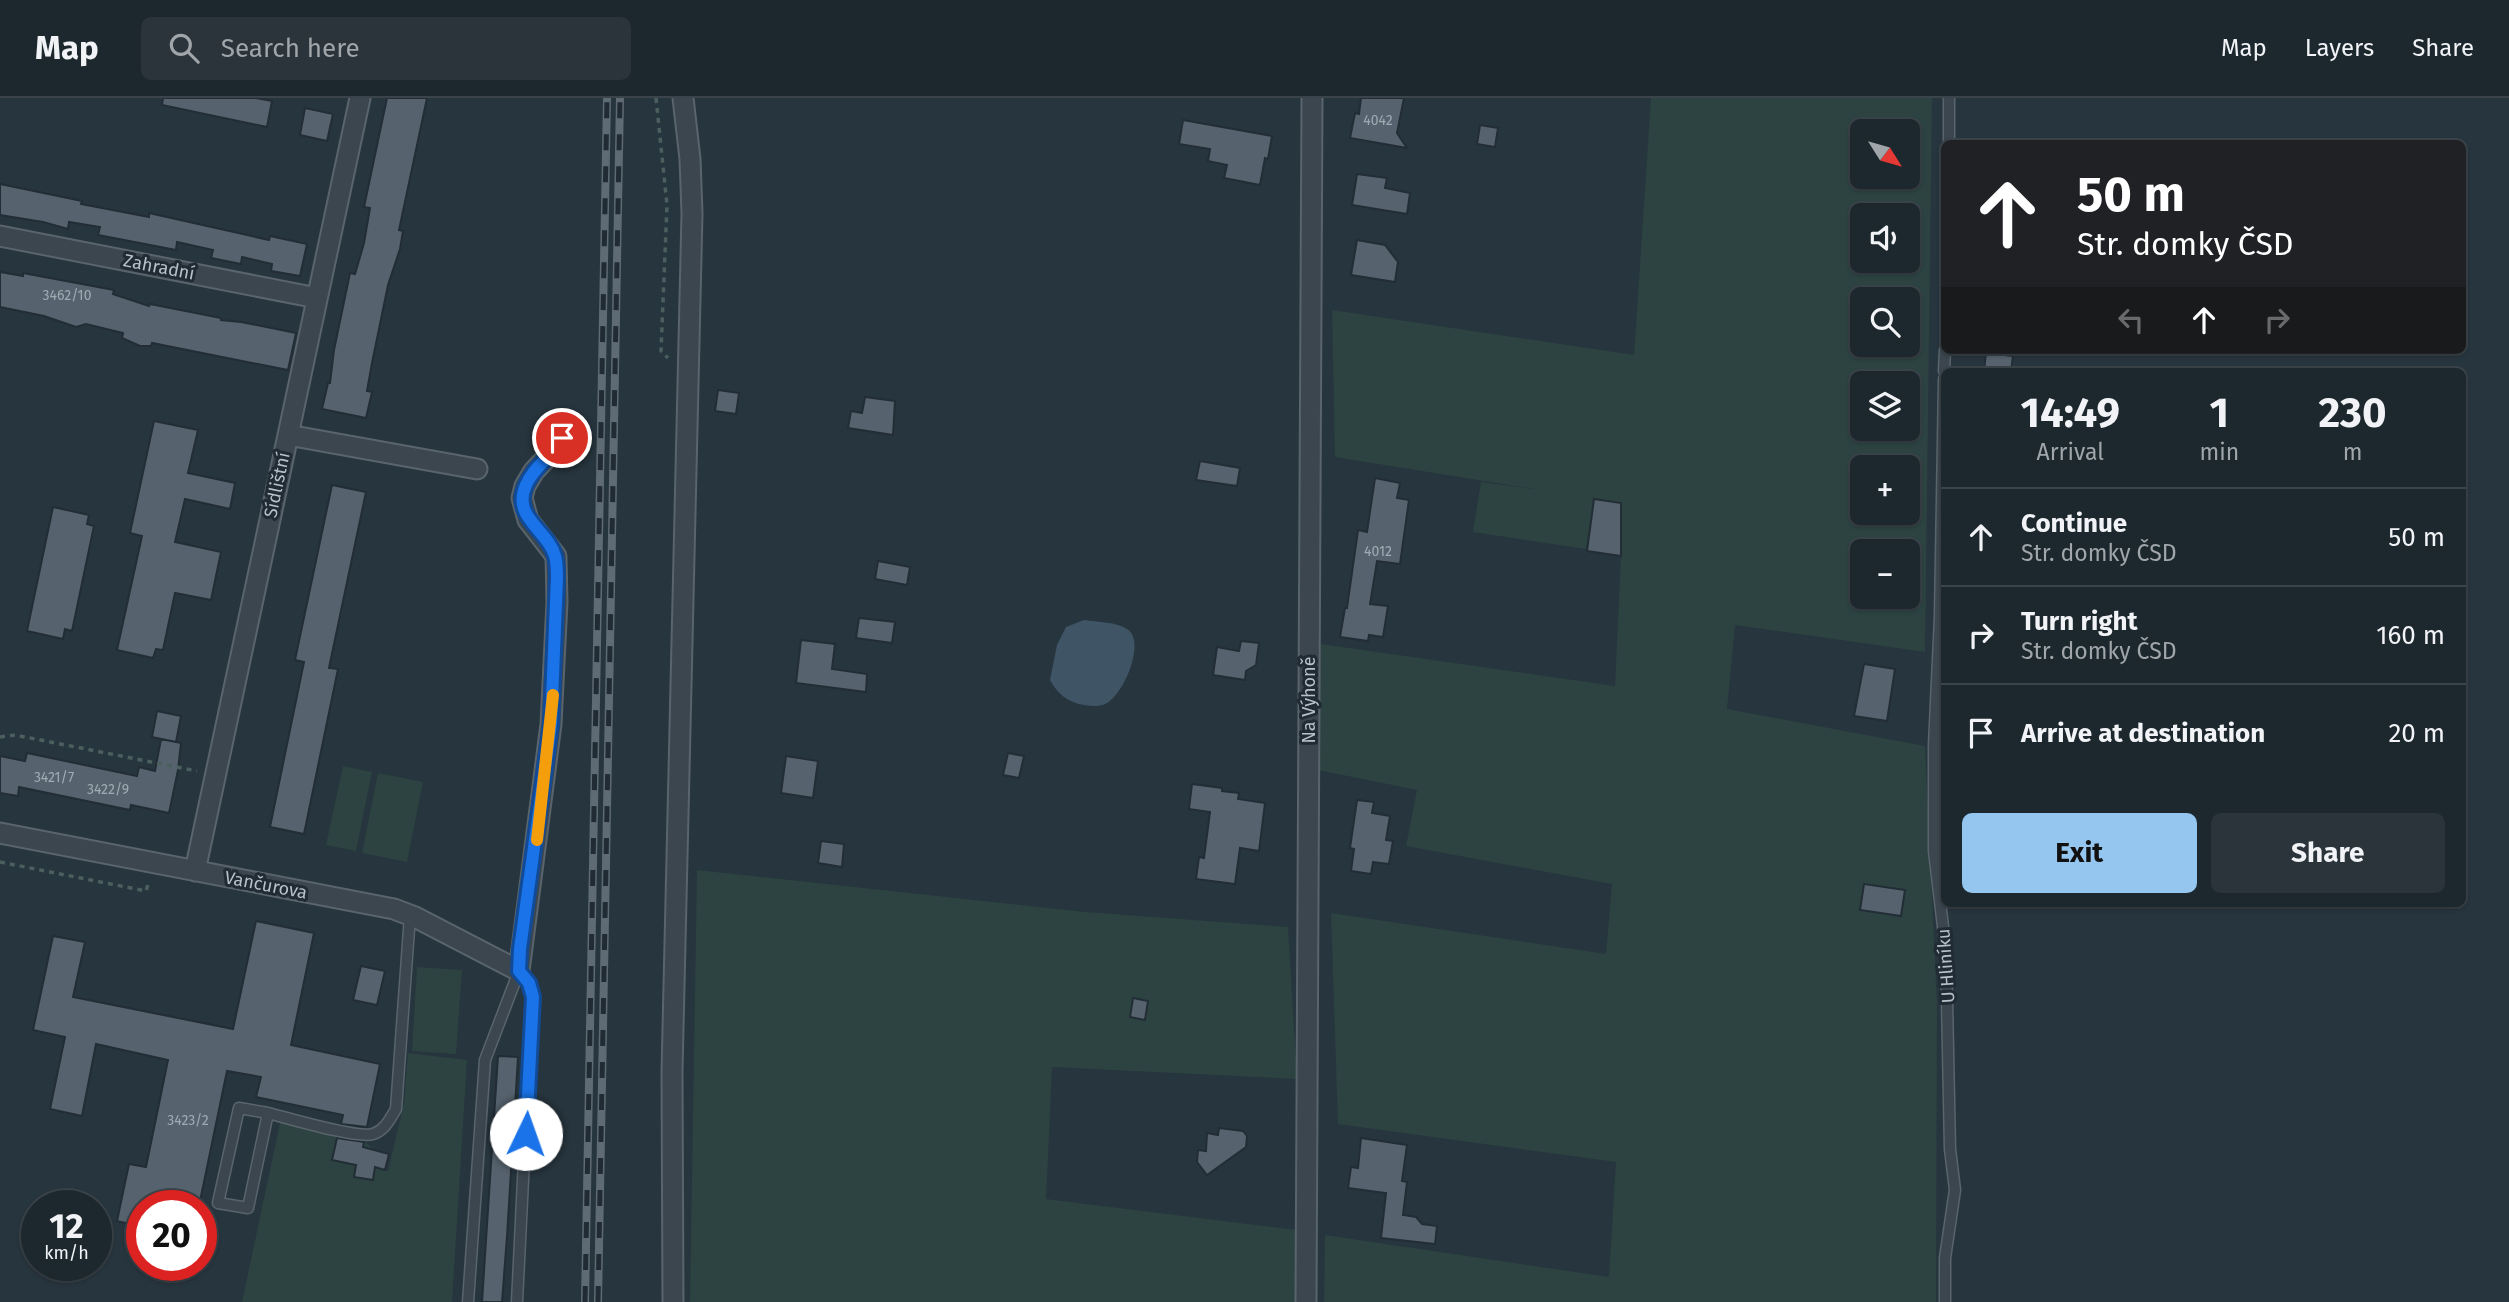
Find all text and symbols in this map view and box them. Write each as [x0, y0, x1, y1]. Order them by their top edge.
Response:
search box [141, 17, 631, 80]
text: Map [35, 28, 99, 68]
icon: search [165, 29, 203, 67]
text: Search here [221, 33, 360, 64]
text: Map [2221, 34, 2267, 62]
text: Layers [2305, 34, 2374, 62]
text: Share [2412, 34, 2474, 62]
house number: 4042 [1363, 112, 1393, 129]
north arrow [1850, 119, 1920, 189]
map controls [1850, 119, 1920, 609]
text: 50 m [2077, 165, 2185, 224]
icon: ahead [1962, 168, 2053, 259]
button: sound [1850, 203, 1920, 273]
text: Str. domky ČSD [2077, 225, 2293, 263]
street label: Zahradní [122, 249, 196, 285]
house number: 3462/10 [43, 287, 92, 304]
button: search [1850, 287, 1920, 357]
icon: left [2112, 301, 2150, 339]
icon: ahead [2185, 301, 2223, 339]
icon: right [2258, 301, 2296, 339]
button: layers [1850, 371, 1920, 441]
text: 14:49 [2020, 388, 2120, 438]
text: 1 [2210, 388, 2229, 438]
text: 230 [2319, 388, 2387, 438]
pin [532, 408, 592, 468]
icon: arrive [543, 419, 581, 457]
text: Arrival [2037, 438, 2104, 466]
text: min [2199, 438, 2239, 466]
text: m [2343, 438, 2362, 466]
street label: Sídlištní [259, 450, 295, 520]
button: + [1850, 455, 1920, 525]
text: Continue [2021, 508, 2127, 539]
icon: ahead [1962, 518, 2000, 556]
text: 50 m [2388, 522, 2445, 553]
button: − [1850, 539, 1920, 609]
text: Str. domky ČSD [2021, 539, 2177, 567]
house number: 4012 [1364, 543, 1392, 560]
text: Turn right [2021, 606, 2138, 637]
icon: right [1962, 616, 2000, 654]
text: 160 m [2376, 620, 2445, 651]
text: Str. domky ČSD [2021, 637, 2177, 665]
street label: Na Výhoně [1298, 657, 1320, 743]
icon: arrive [1962, 714, 2000, 752]
text: Arrive at destination [2021, 718, 2265, 749]
text: 20 m [2388, 718, 2445, 749]
house number: 3421/7 [34, 769, 74, 786]
house number: 3422/9 [87, 781, 129, 798]
button: Exit [1962, 813, 2197, 893]
button: Share [2211, 813, 2445, 893]
street label: Vančurova [223, 866, 309, 904]
street label: U Hliníku [1932, 928, 1960, 1004]
position arrow [489, 1097, 563, 1171]
house number: 3423/2 [167, 1112, 209, 1129]
speed limit sign: 20 [126, 1190, 217, 1281]
text: 12 [49, 1205, 84, 1247]
text: km/h [44, 1242, 89, 1264]

